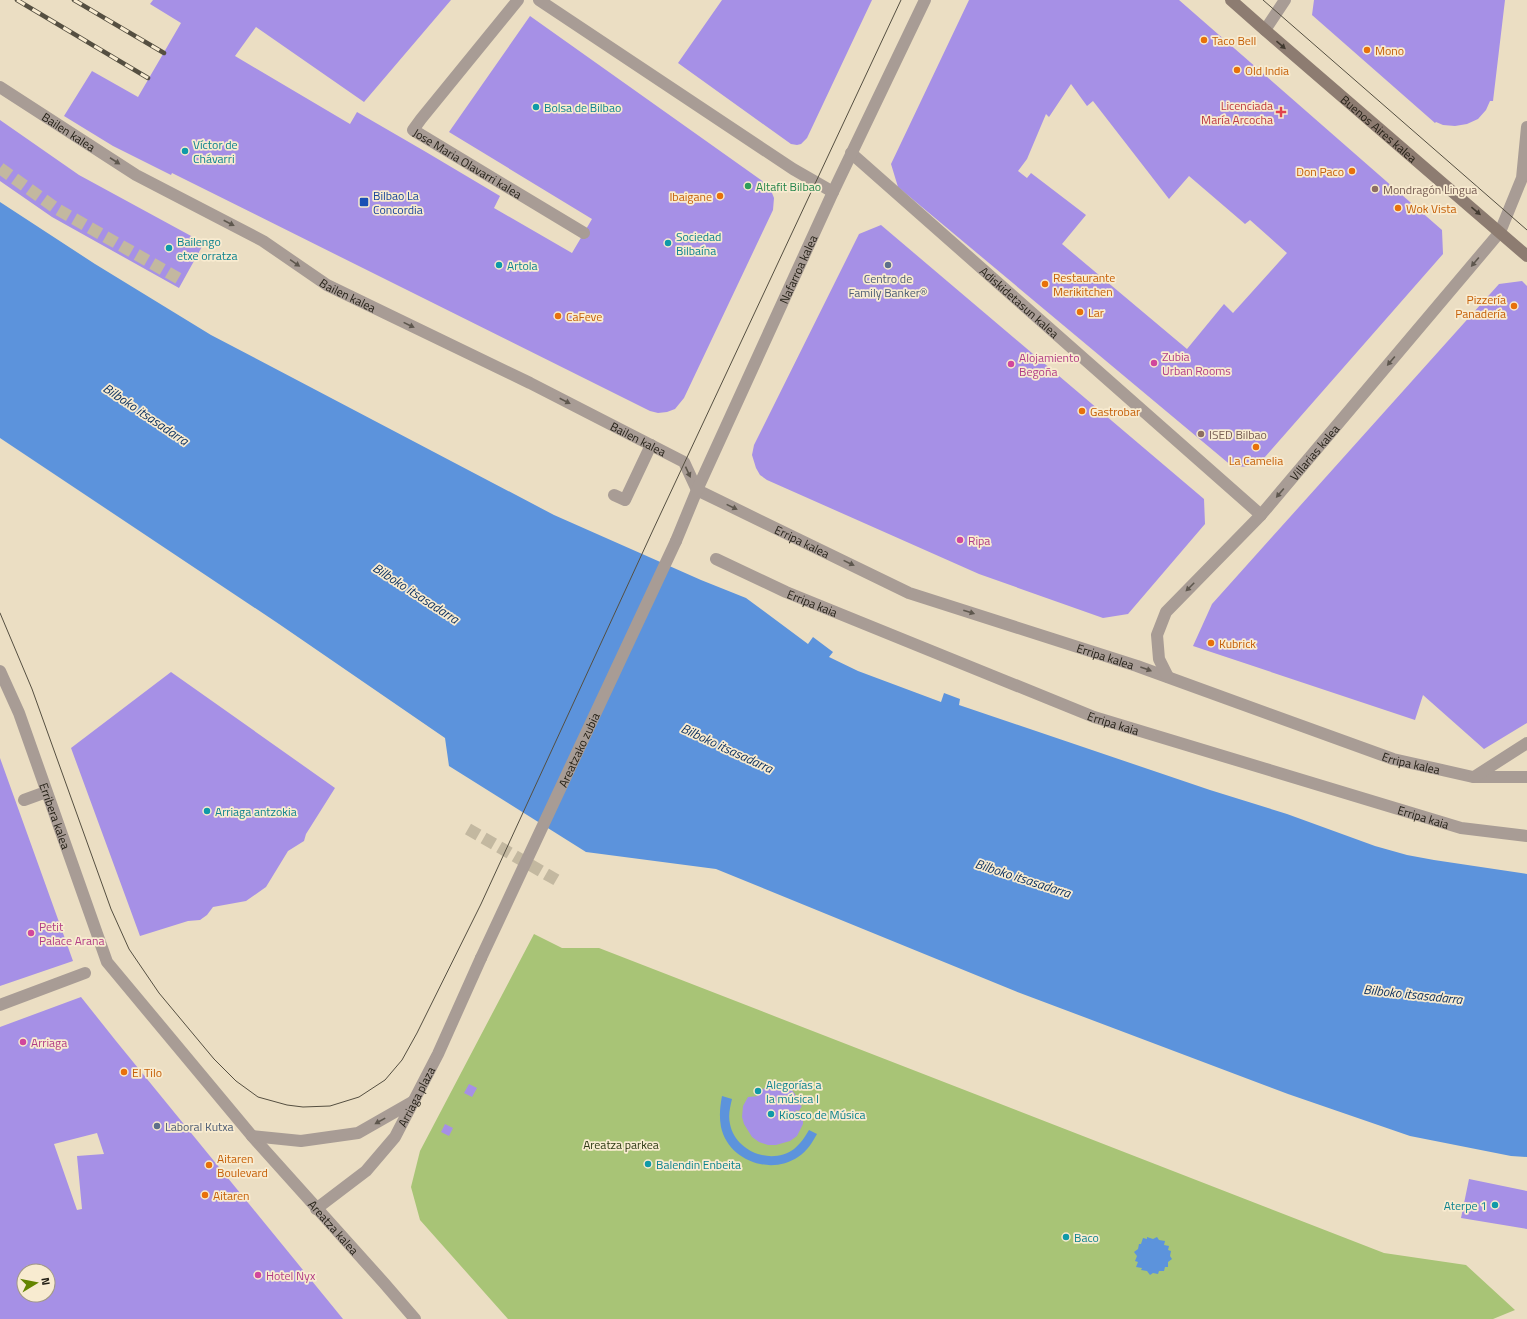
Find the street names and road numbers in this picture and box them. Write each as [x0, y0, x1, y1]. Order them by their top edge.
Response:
street label: Buenos Aires kalea [1337, 90, 1421, 167]
street label: Bailen kalea [38, 107, 99, 156]
street label: Jose Maria Olavarri kalea [410, 123, 526, 203]
street label: Nafarroa kalea [774, 231, 822, 307]
street label: Adiskidetasun kalea [976, 262, 1064, 342]
street label: Bailen kalea [316, 273, 379, 317]
street label: Bailen kalea [607, 416, 670, 461]
street label: Villarias kalea [1285, 420, 1344, 485]
street label: Erripa kalea [771, 520, 833, 563]
street label: Erripa kaia [784, 584, 841, 622]
street label: Erripa kalea [1074, 638, 1137, 674]
street label: Erripa kaia [1085, 706, 1141, 740]
street label: Areatzako zubia [553, 709, 604, 790]
street label: Erripa kalea [1379, 746, 1442, 779]
street label: Erribera kalea [35, 780, 76, 852]
street label: Erripa kaia [1395, 800, 1452, 833]
street label: Arriaga plaza [392, 1063, 439, 1130]
street label: Areatza kalea [304, 1195, 364, 1259]

